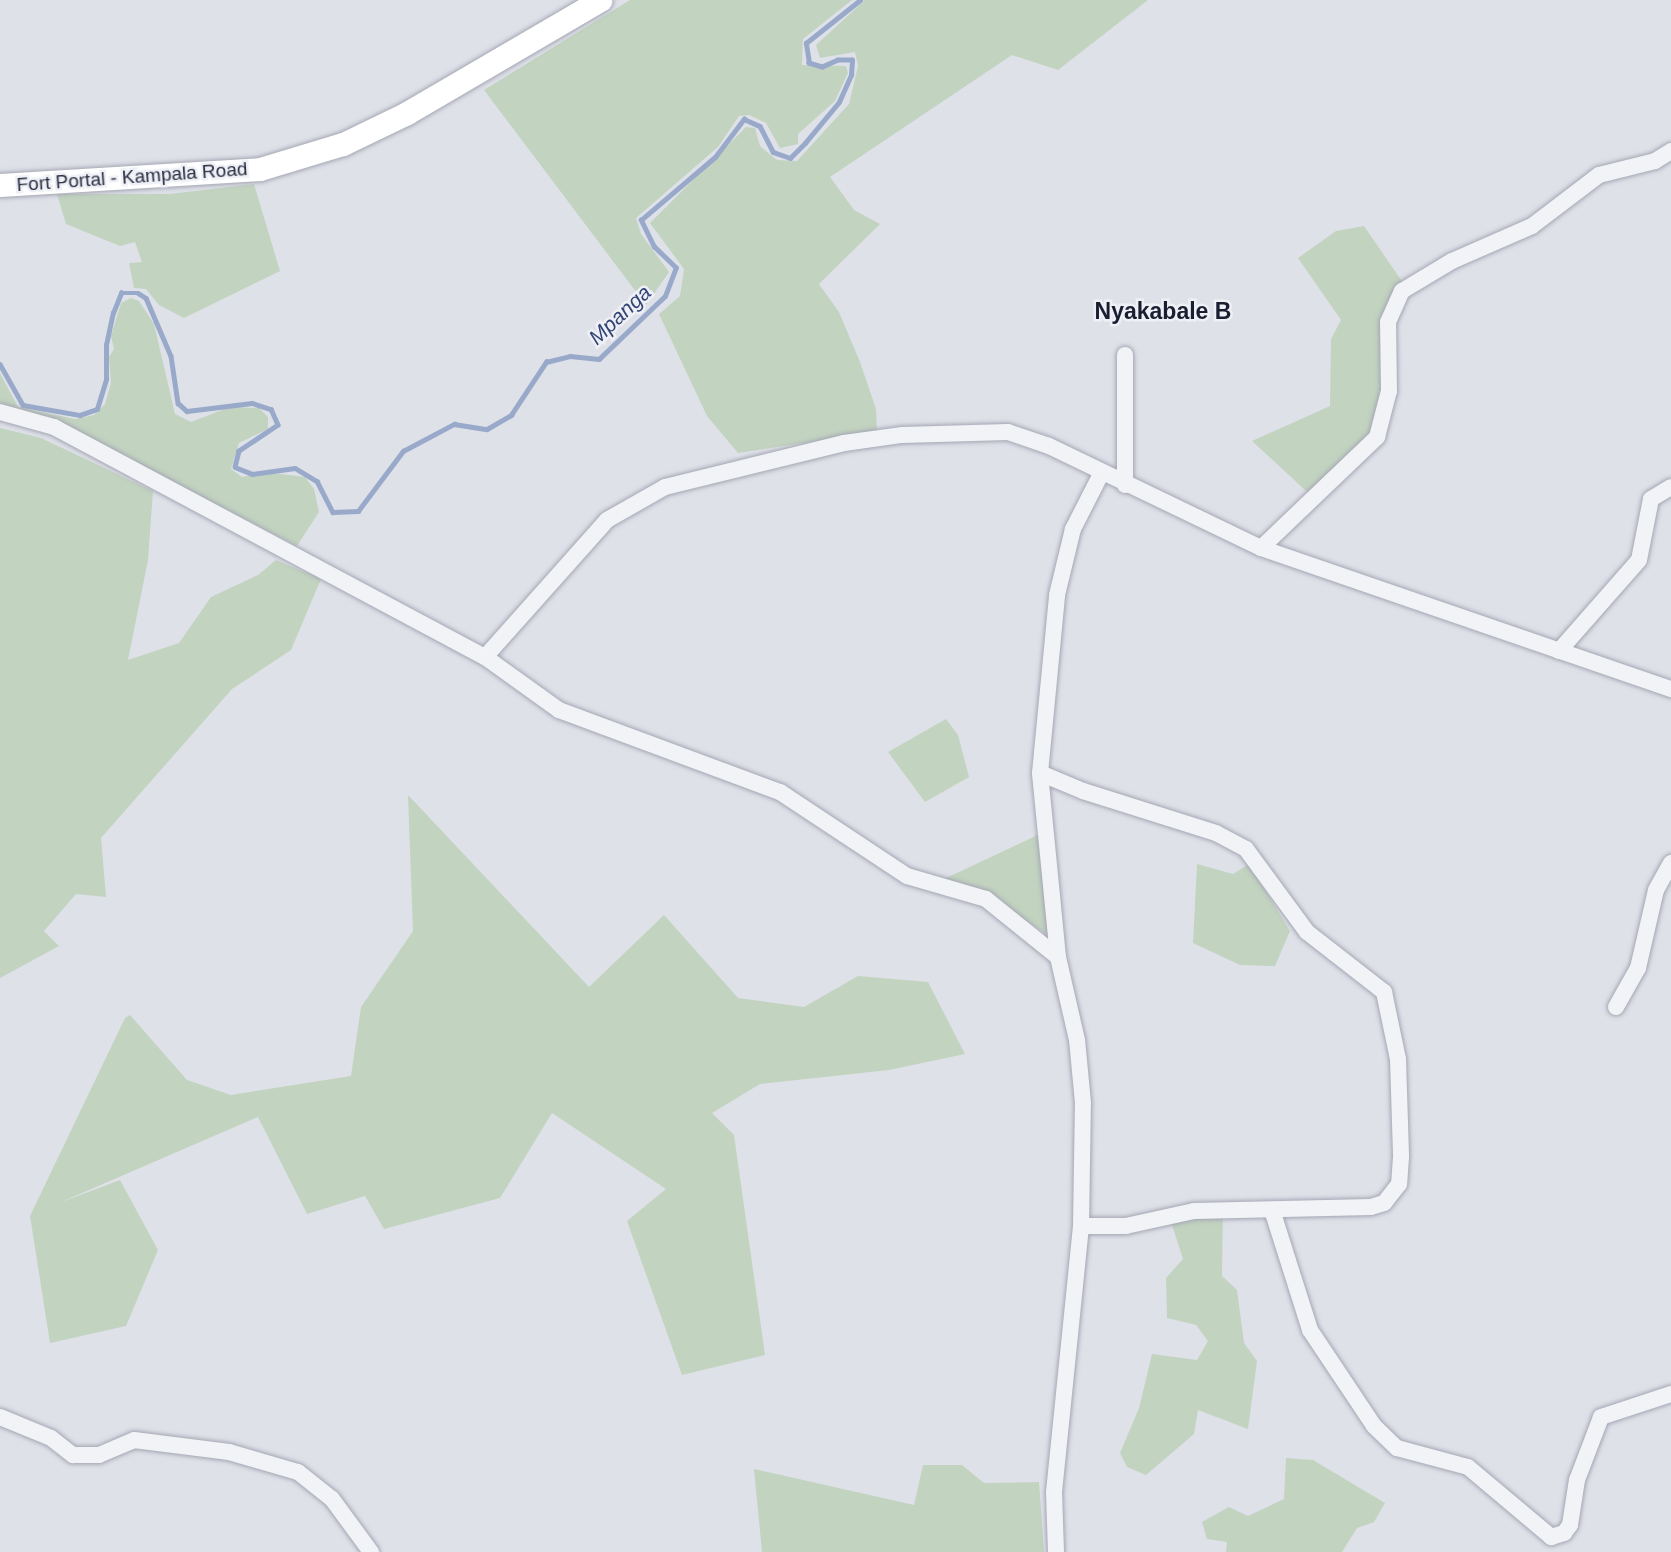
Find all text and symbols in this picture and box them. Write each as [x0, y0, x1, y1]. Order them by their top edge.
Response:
street label: Fort Portal - Kampala Road [16, 158, 248, 196]
water label: Mpanga [584, 280, 656, 350]
district label: Nyakabale B [1095, 297, 1231, 325]

